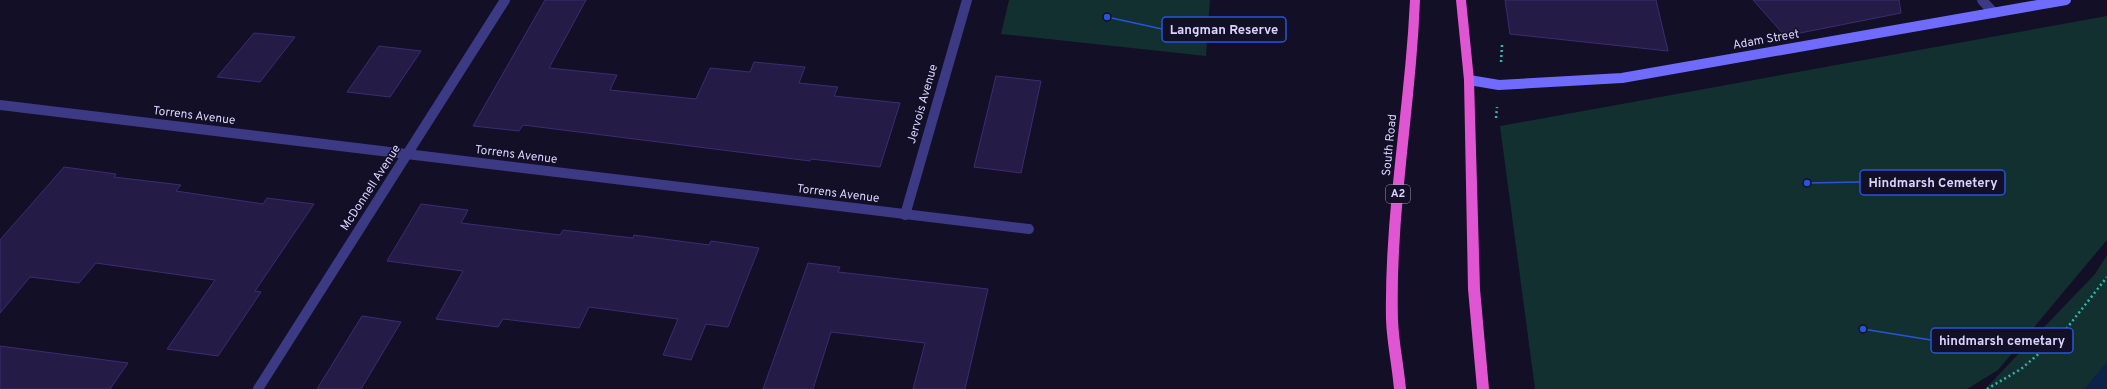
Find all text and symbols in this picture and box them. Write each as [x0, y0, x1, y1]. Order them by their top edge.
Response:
callout: Langman Reserve [1162, 17, 1286, 42]
text: Langman Reserve [1170, 23, 1278, 39]
street label: Adam Street [1731, 26, 1801, 54]
street label: Jervois Avenue [904, 62, 942, 146]
street label: Torrens Avenue [152, 103, 236, 129]
street label: South Road [1379, 113, 1401, 177]
street label: McDonnell Avenue [337, 142, 405, 234]
street label: Torrens Avenue [474, 142, 558, 168]
callout: Hindmarsh Cemetery [1860, 170, 2005, 195]
text: Hindmarsh Cemetery [1868, 176, 1998, 192]
street label: Torrens Avenue [796, 181, 880, 207]
road number: A2 [1386, 185, 1410, 203]
callout: hindmarsh cemetary [1931, 328, 2073, 353]
text: hindmarsh cemetary [1939, 334, 2066, 350]

